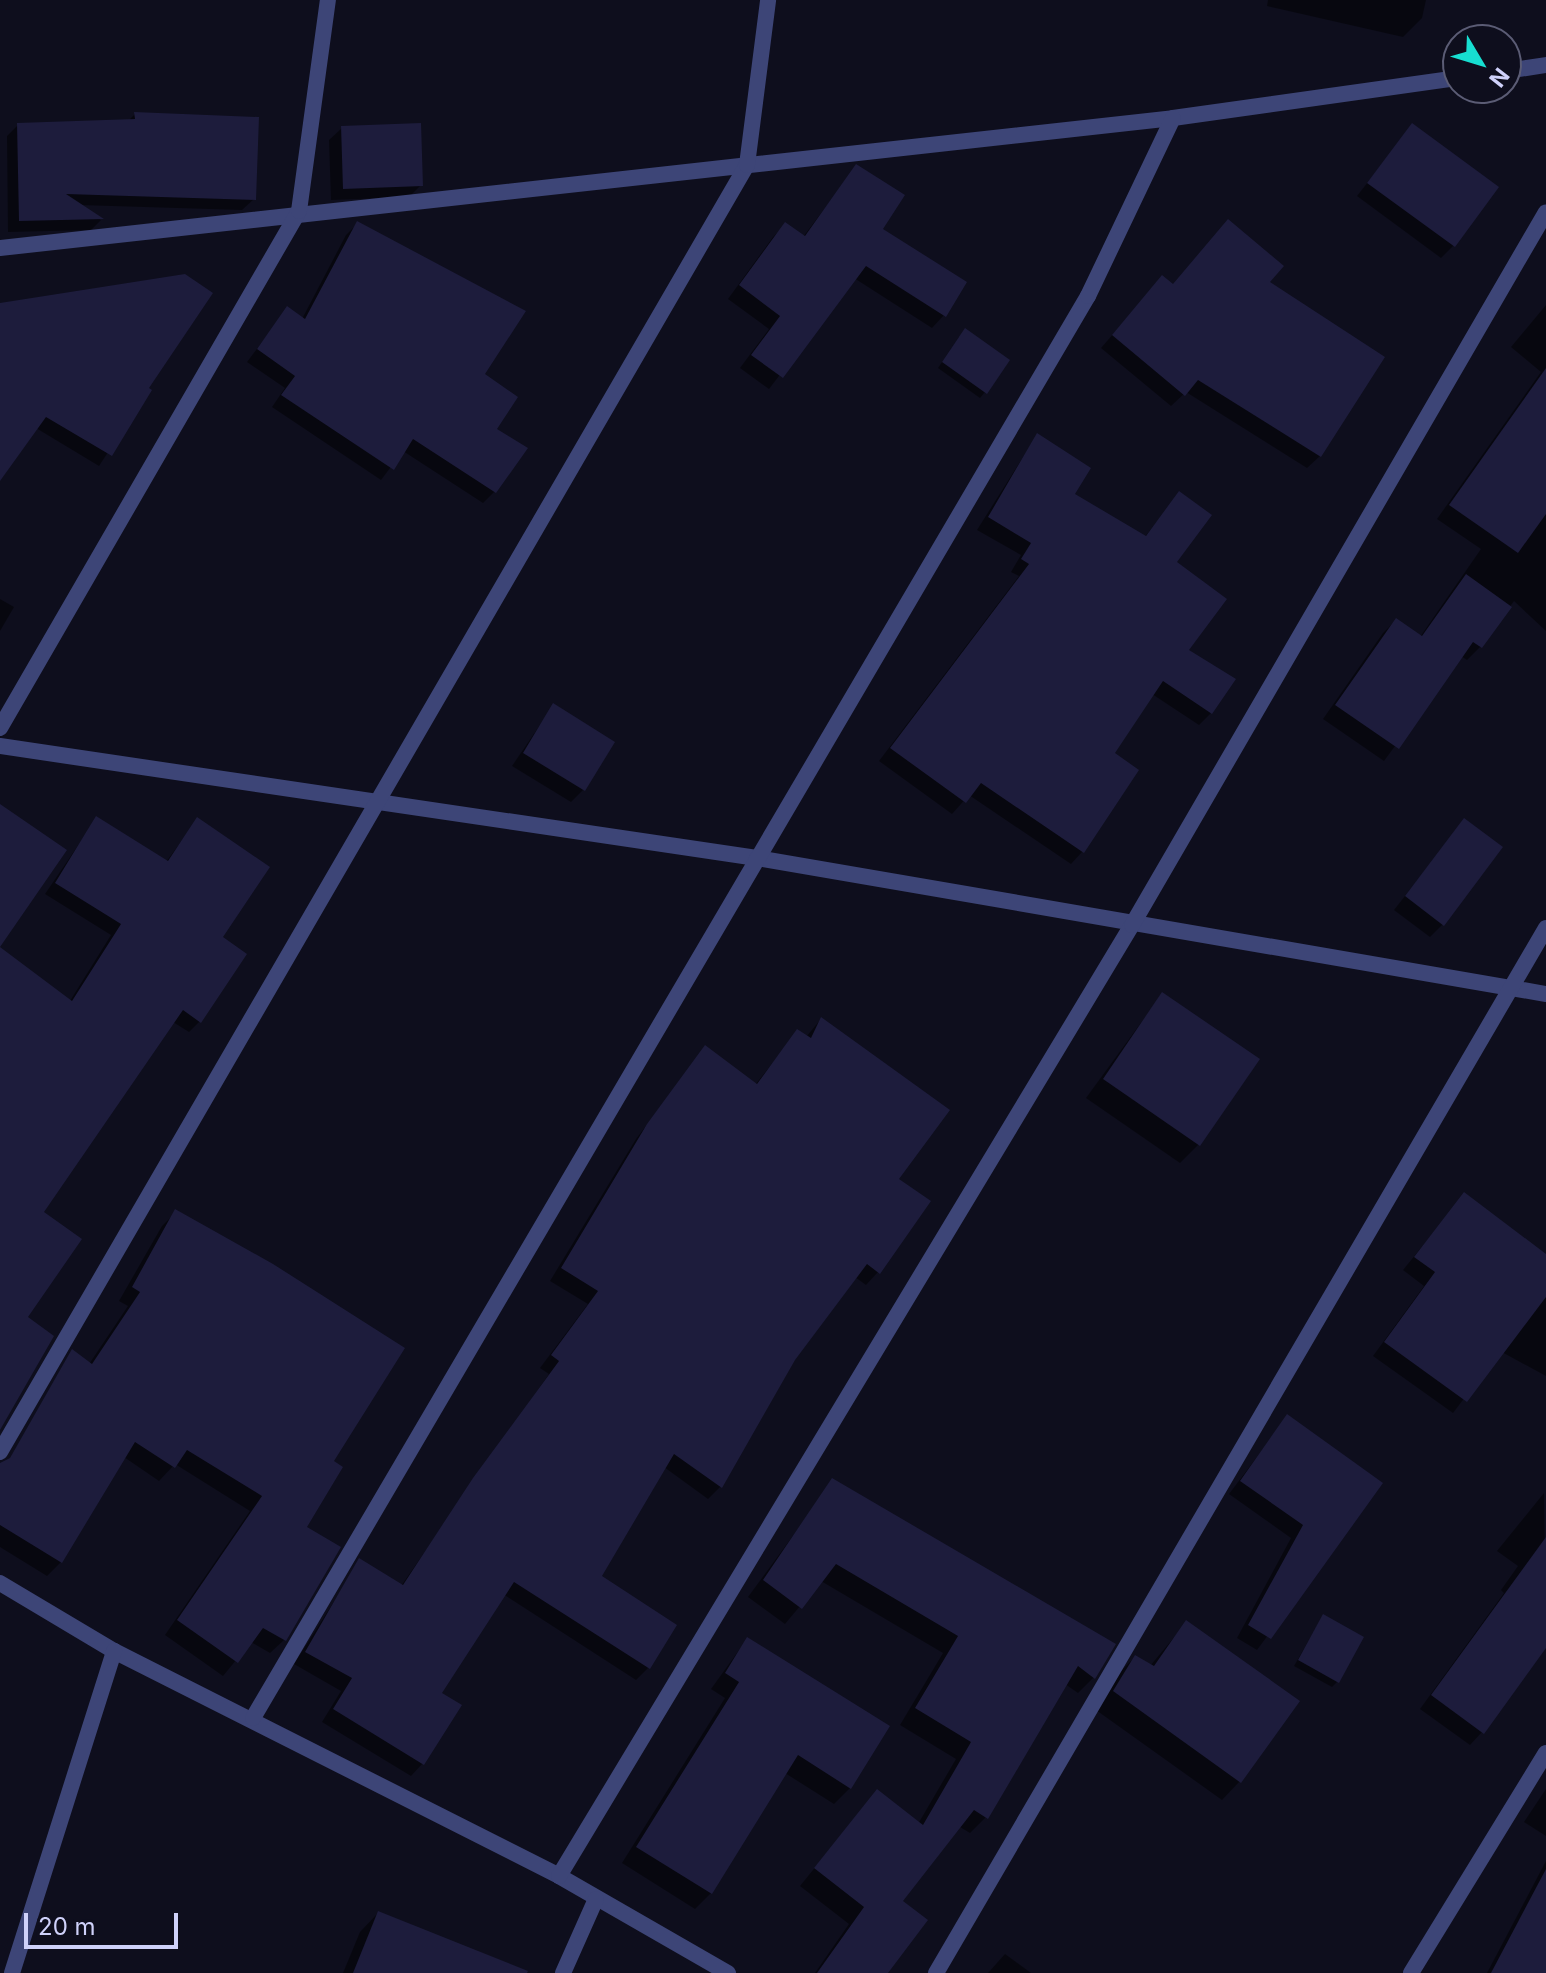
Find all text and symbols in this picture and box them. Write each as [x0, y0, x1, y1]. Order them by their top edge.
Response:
north arrow [1442, 24, 1522, 104]
text: N [1484, 63, 1515, 92]
scale bar [28, 1897, 182, 1947]
text: 20 m [38, 1912, 96, 1941]

